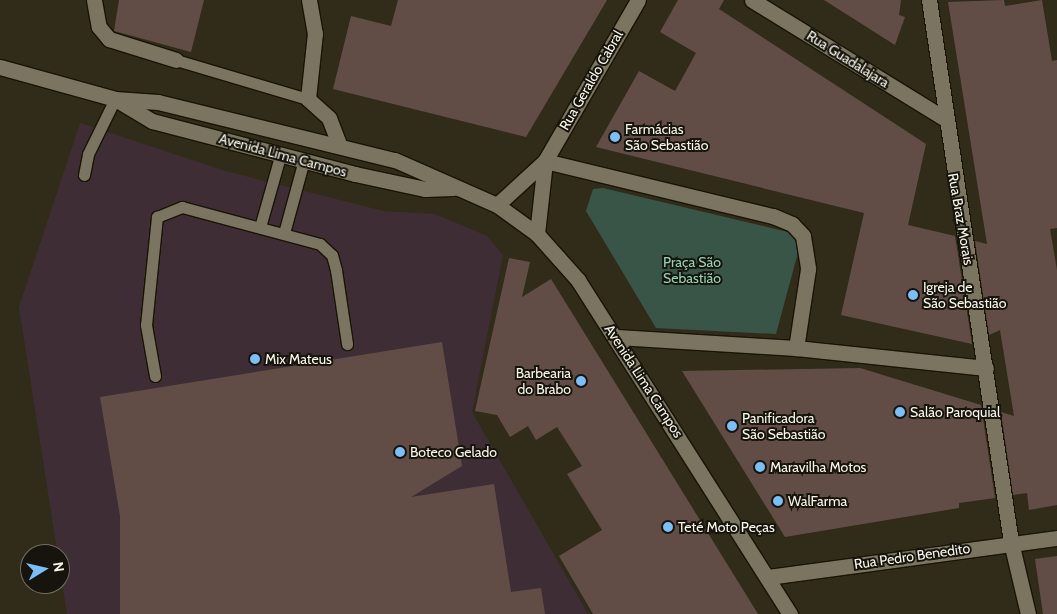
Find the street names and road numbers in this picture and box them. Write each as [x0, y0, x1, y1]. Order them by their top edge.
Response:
street label: Rua Geraldo Cabral [556, 27, 626, 133]
street label: Rua Guadalajara [804, 27, 892, 91]
street label: Avenida Lima Campos [217, 130, 349, 180]
street label: Rua Braz Morais [945, 172, 977, 266]
street label: Avenida Lima Campos [601, 321, 687, 441]
street label: Rua Pedro Benedito [853, 540, 971, 572]

